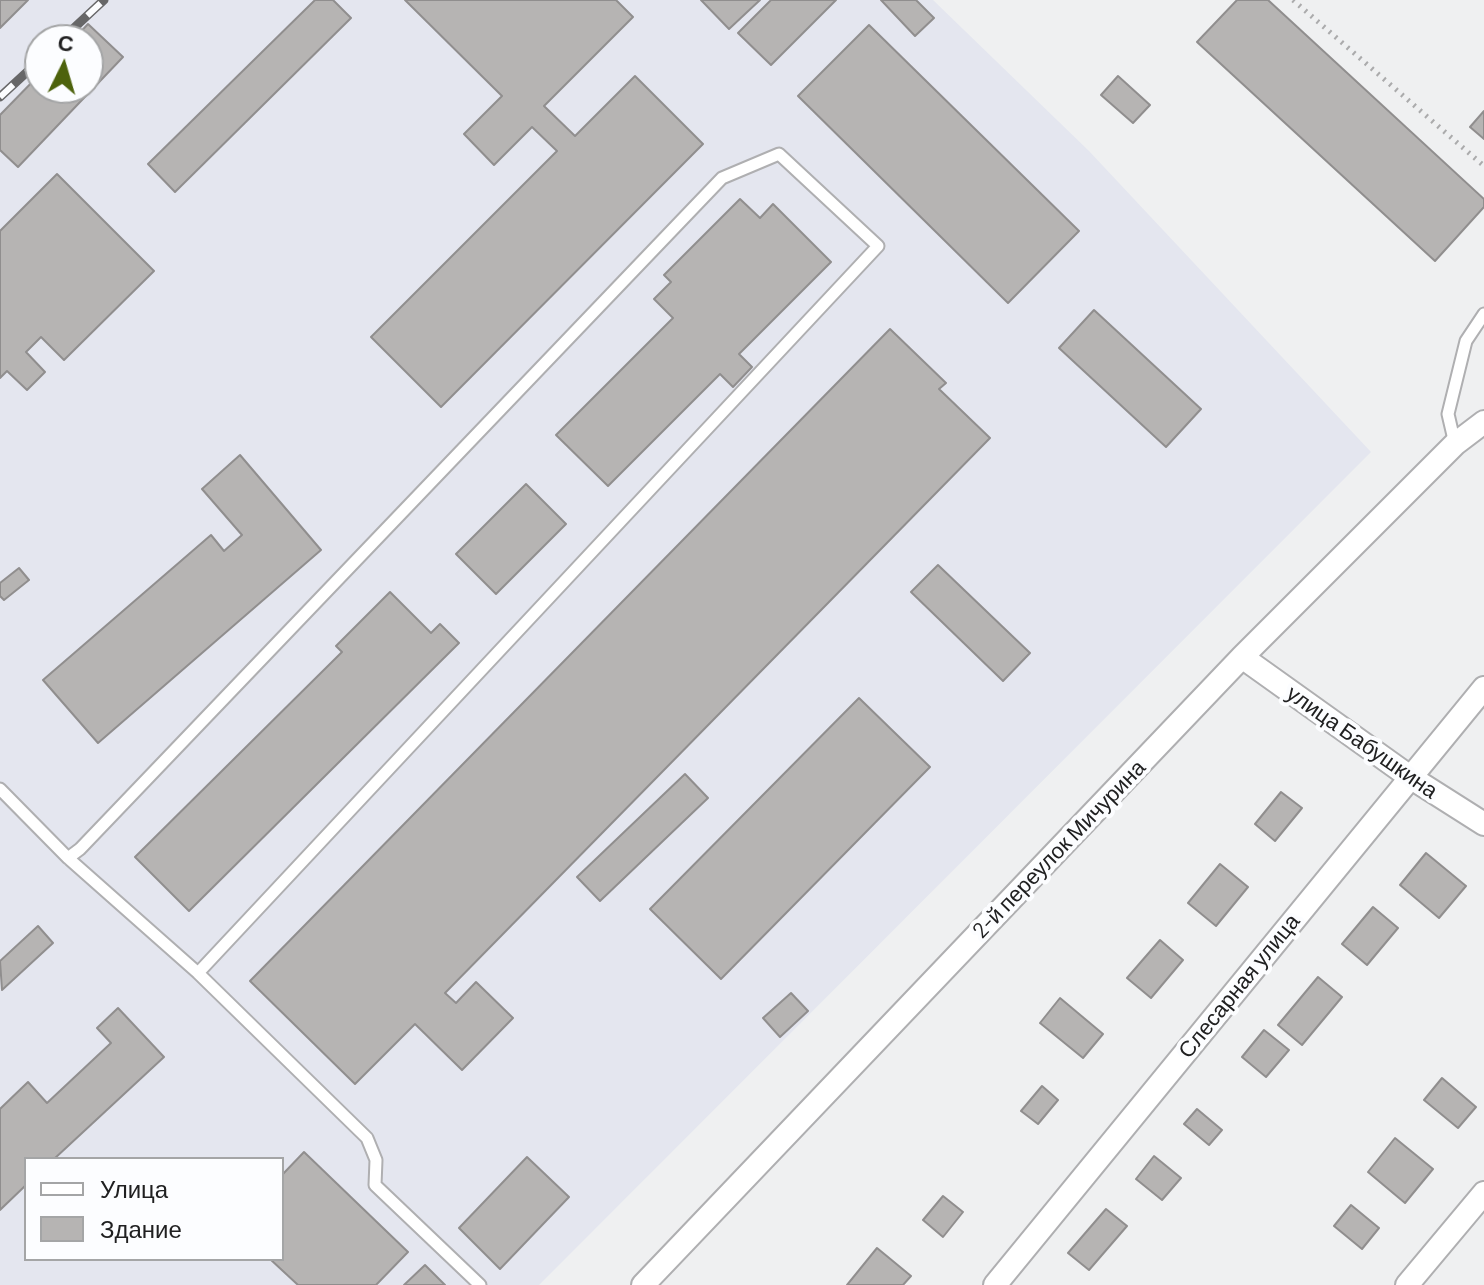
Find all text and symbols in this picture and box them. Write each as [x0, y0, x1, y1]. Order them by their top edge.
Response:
north arrow [24, 24, 104, 104]
text: С [57, 28, 75, 56]
street label: улица Бабушкина [1281, 680, 1443, 804]
street label: 2-й переулок Мичурина [967, 755, 1151, 943]
street label: Слесарная улица [1173, 909, 1305, 1063]
legend [24, 1157, 284, 1261]
text: Улица [100, 1174, 168, 1203]
text: Здание [100, 1214, 182, 1243]

